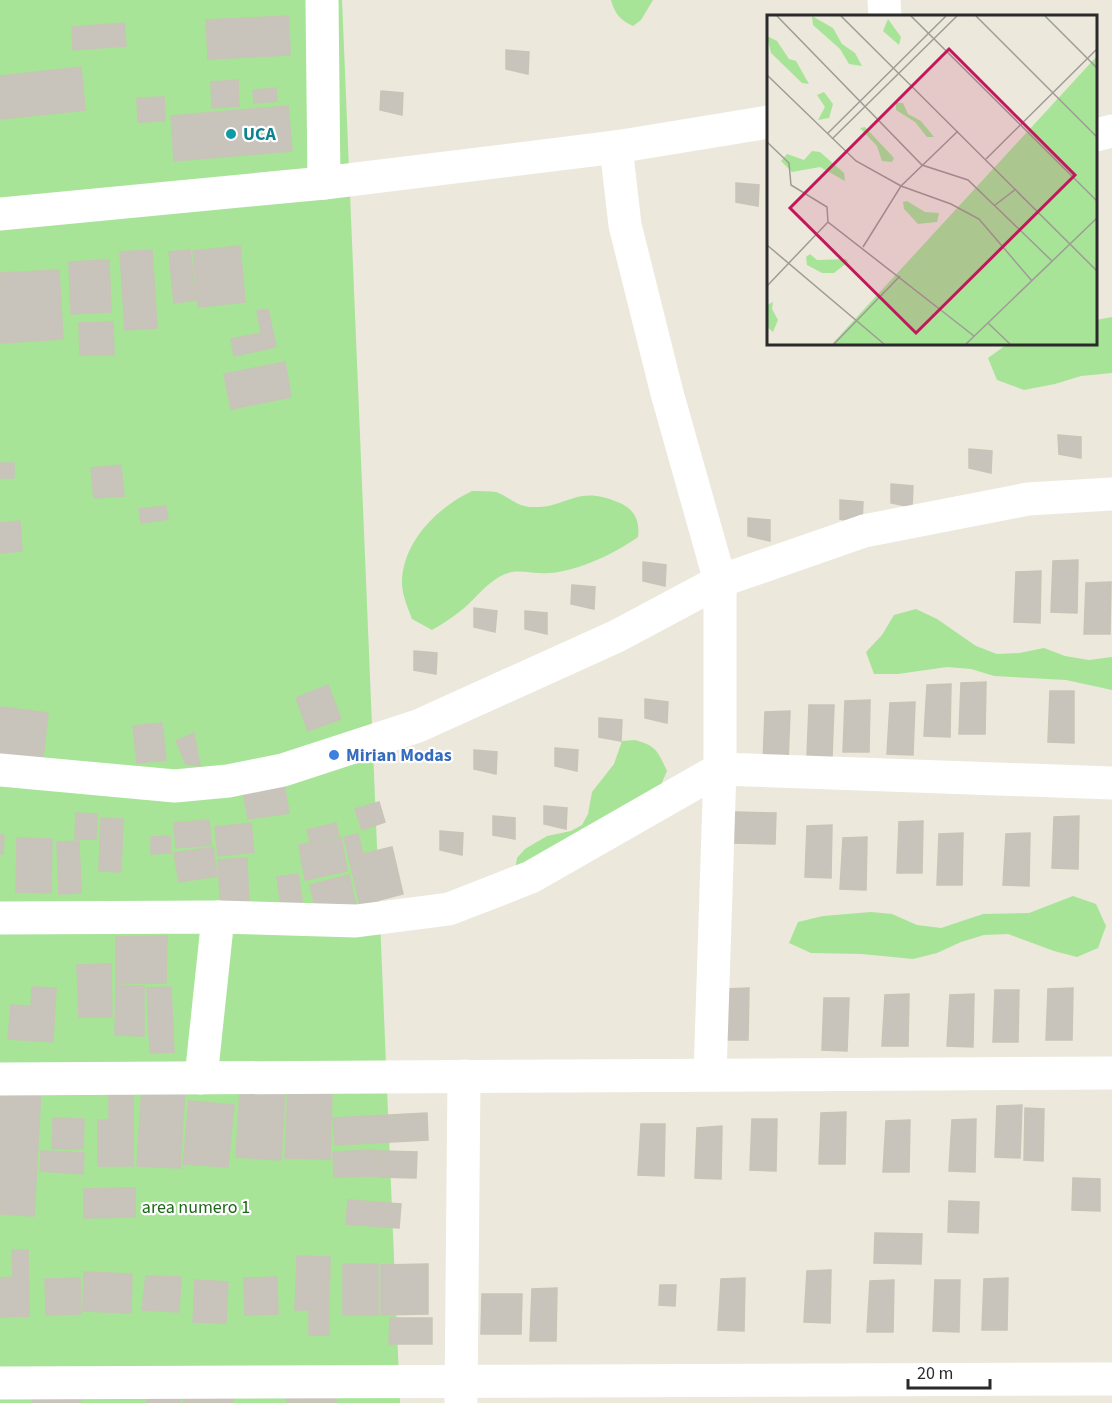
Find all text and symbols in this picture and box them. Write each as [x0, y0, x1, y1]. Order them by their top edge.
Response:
inset map [767, 15, 1097, 345]
place label: UCA [243, 122, 276, 147]
marker: UCA [224, 127, 238, 141]
place label: Mirian Modas [346, 743, 452, 768]
marker: Mirian Modas [327, 748, 341, 762]
park label: area numero 1 [142, 1195, 250, 1220]
scale bar [908, 1352, 990, 1390]
text: 20 m [917, 1361, 953, 1386]

